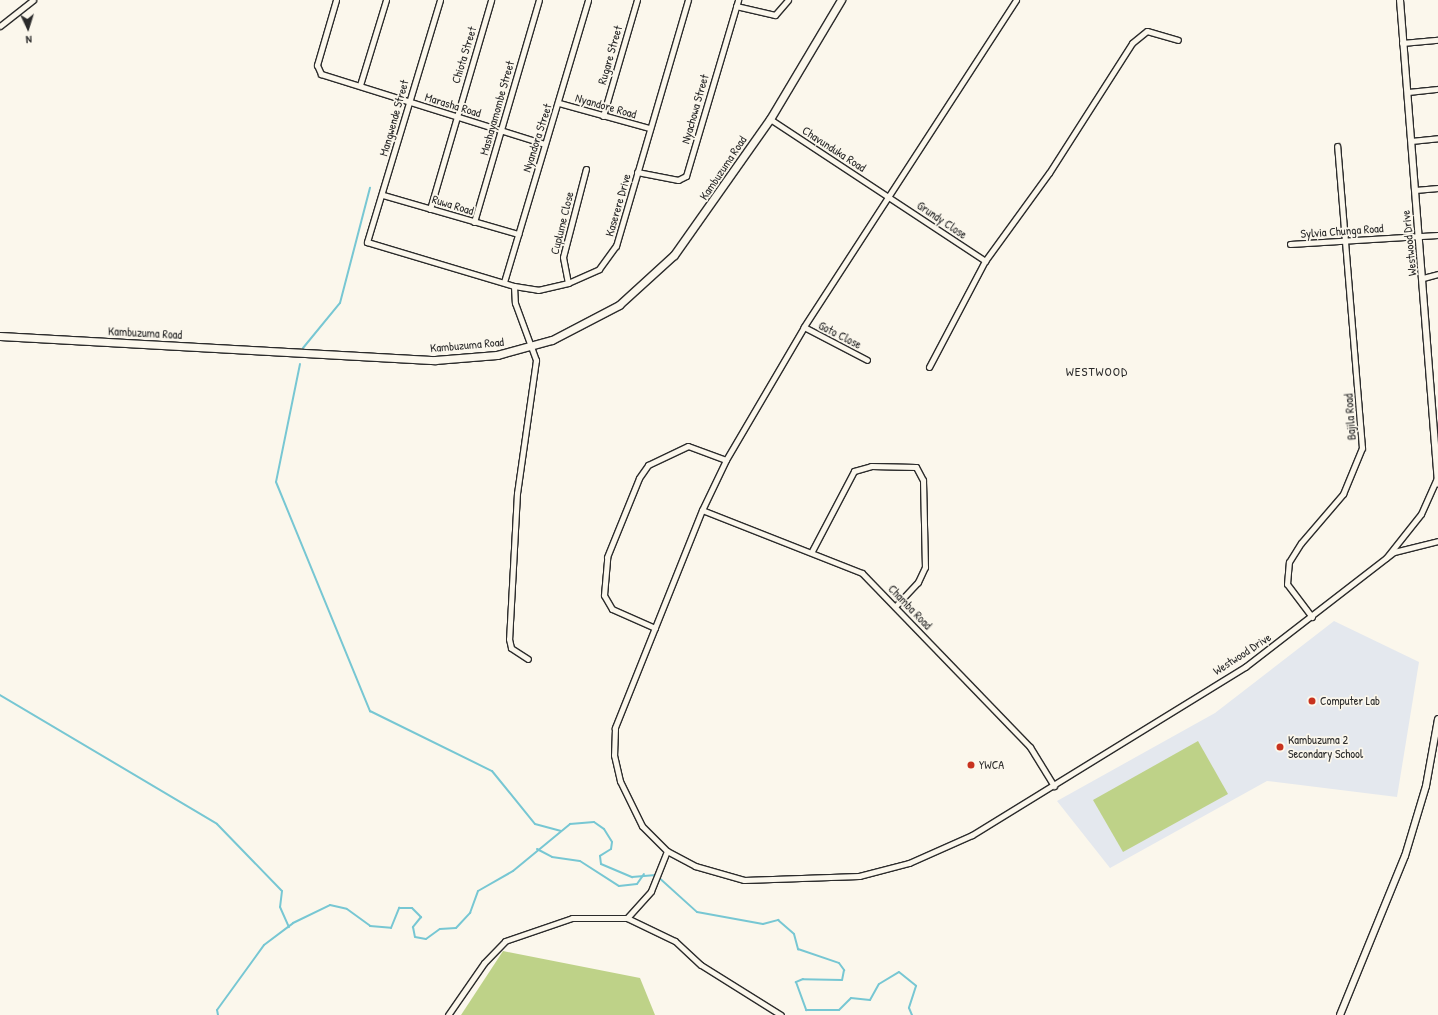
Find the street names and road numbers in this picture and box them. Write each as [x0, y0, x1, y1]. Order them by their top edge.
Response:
street label: Rugare Street [595, 24, 625, 86]
street label: Chiota Street [449, 25, 479, 85]
street label: Mashayamombe Street [477, 59, 517, 157]
street label: Nyachowa Street [678, 73, 712, 145]
street label: Mangwende Street [376, 78, 412, 158]
street label: Marasha Road [423, 90, 483, 120]
street label: Nyandore Road [574, 90, 638, 122]
street label: Nyandora Street [519, 102, 555, 174]
street label: Chavunduka Road [799, 123, 869, 175]
street label: Kambuzuma Road [696, 133, 750, 203]
street label: Kaserere Drive [602, 172, 634, 238]
street label: Cuplume Close [547, 190, 577, 256]
street label: Ruwa Road [430, 192, 476, 218]
street label: Grundy Close [914, 198, 970, 242]
street label: Westwood Drive [1398, 209, 1420, 277]
street label: Sylvia Chunga Road [1300, 221, 1384, 241]
street label: Goto Close [816, 318, 864, 352]
street label: Kambuzuma Road [108, 324, 182, 342]
street label: Kambuzuma Road [429, 335, 505, 355]
street label: Bajila Road [1341, 393, 1359, 441]
street label: Chamba Road [885, 582, 935, 632]
street label: Westwood Drive [1210, 630, 1274, 678]

